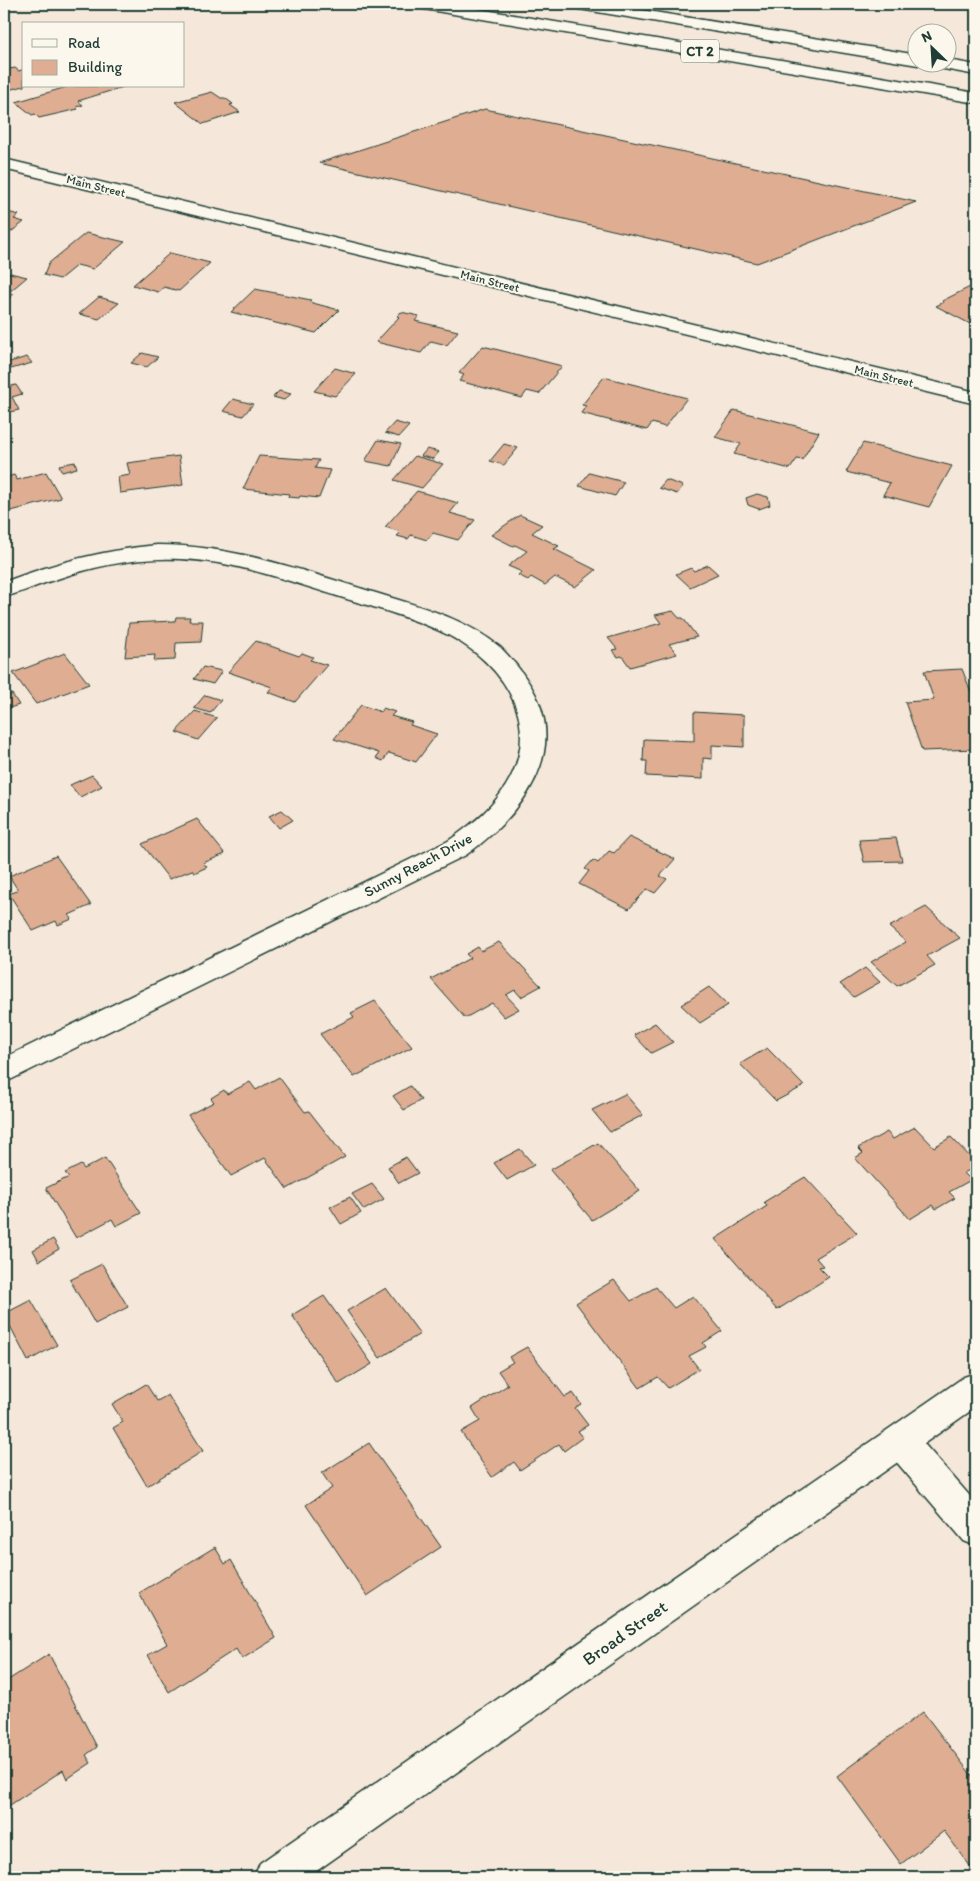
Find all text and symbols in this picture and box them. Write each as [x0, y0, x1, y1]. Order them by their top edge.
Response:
legend [22, 22, 185, 88]
north arrow [908, 22, 958, 72]
text: N [919, 27, 935, 46]
text: Road [68, 34, 101, 52]
road number: CT 2 [681, 40, 719, 62]
text: Building [68, 58, 122, 76]
street label: Main Street [65, 172, 127, 200]
street label: Main Street [459, 267, 521, 295]
street label: Main Street [853, 362, 915, 390]
street label: Sunny Reach Drive [361, 829, 475, 901]
street label: Broad Street [578, 1596, 672, 1670]

